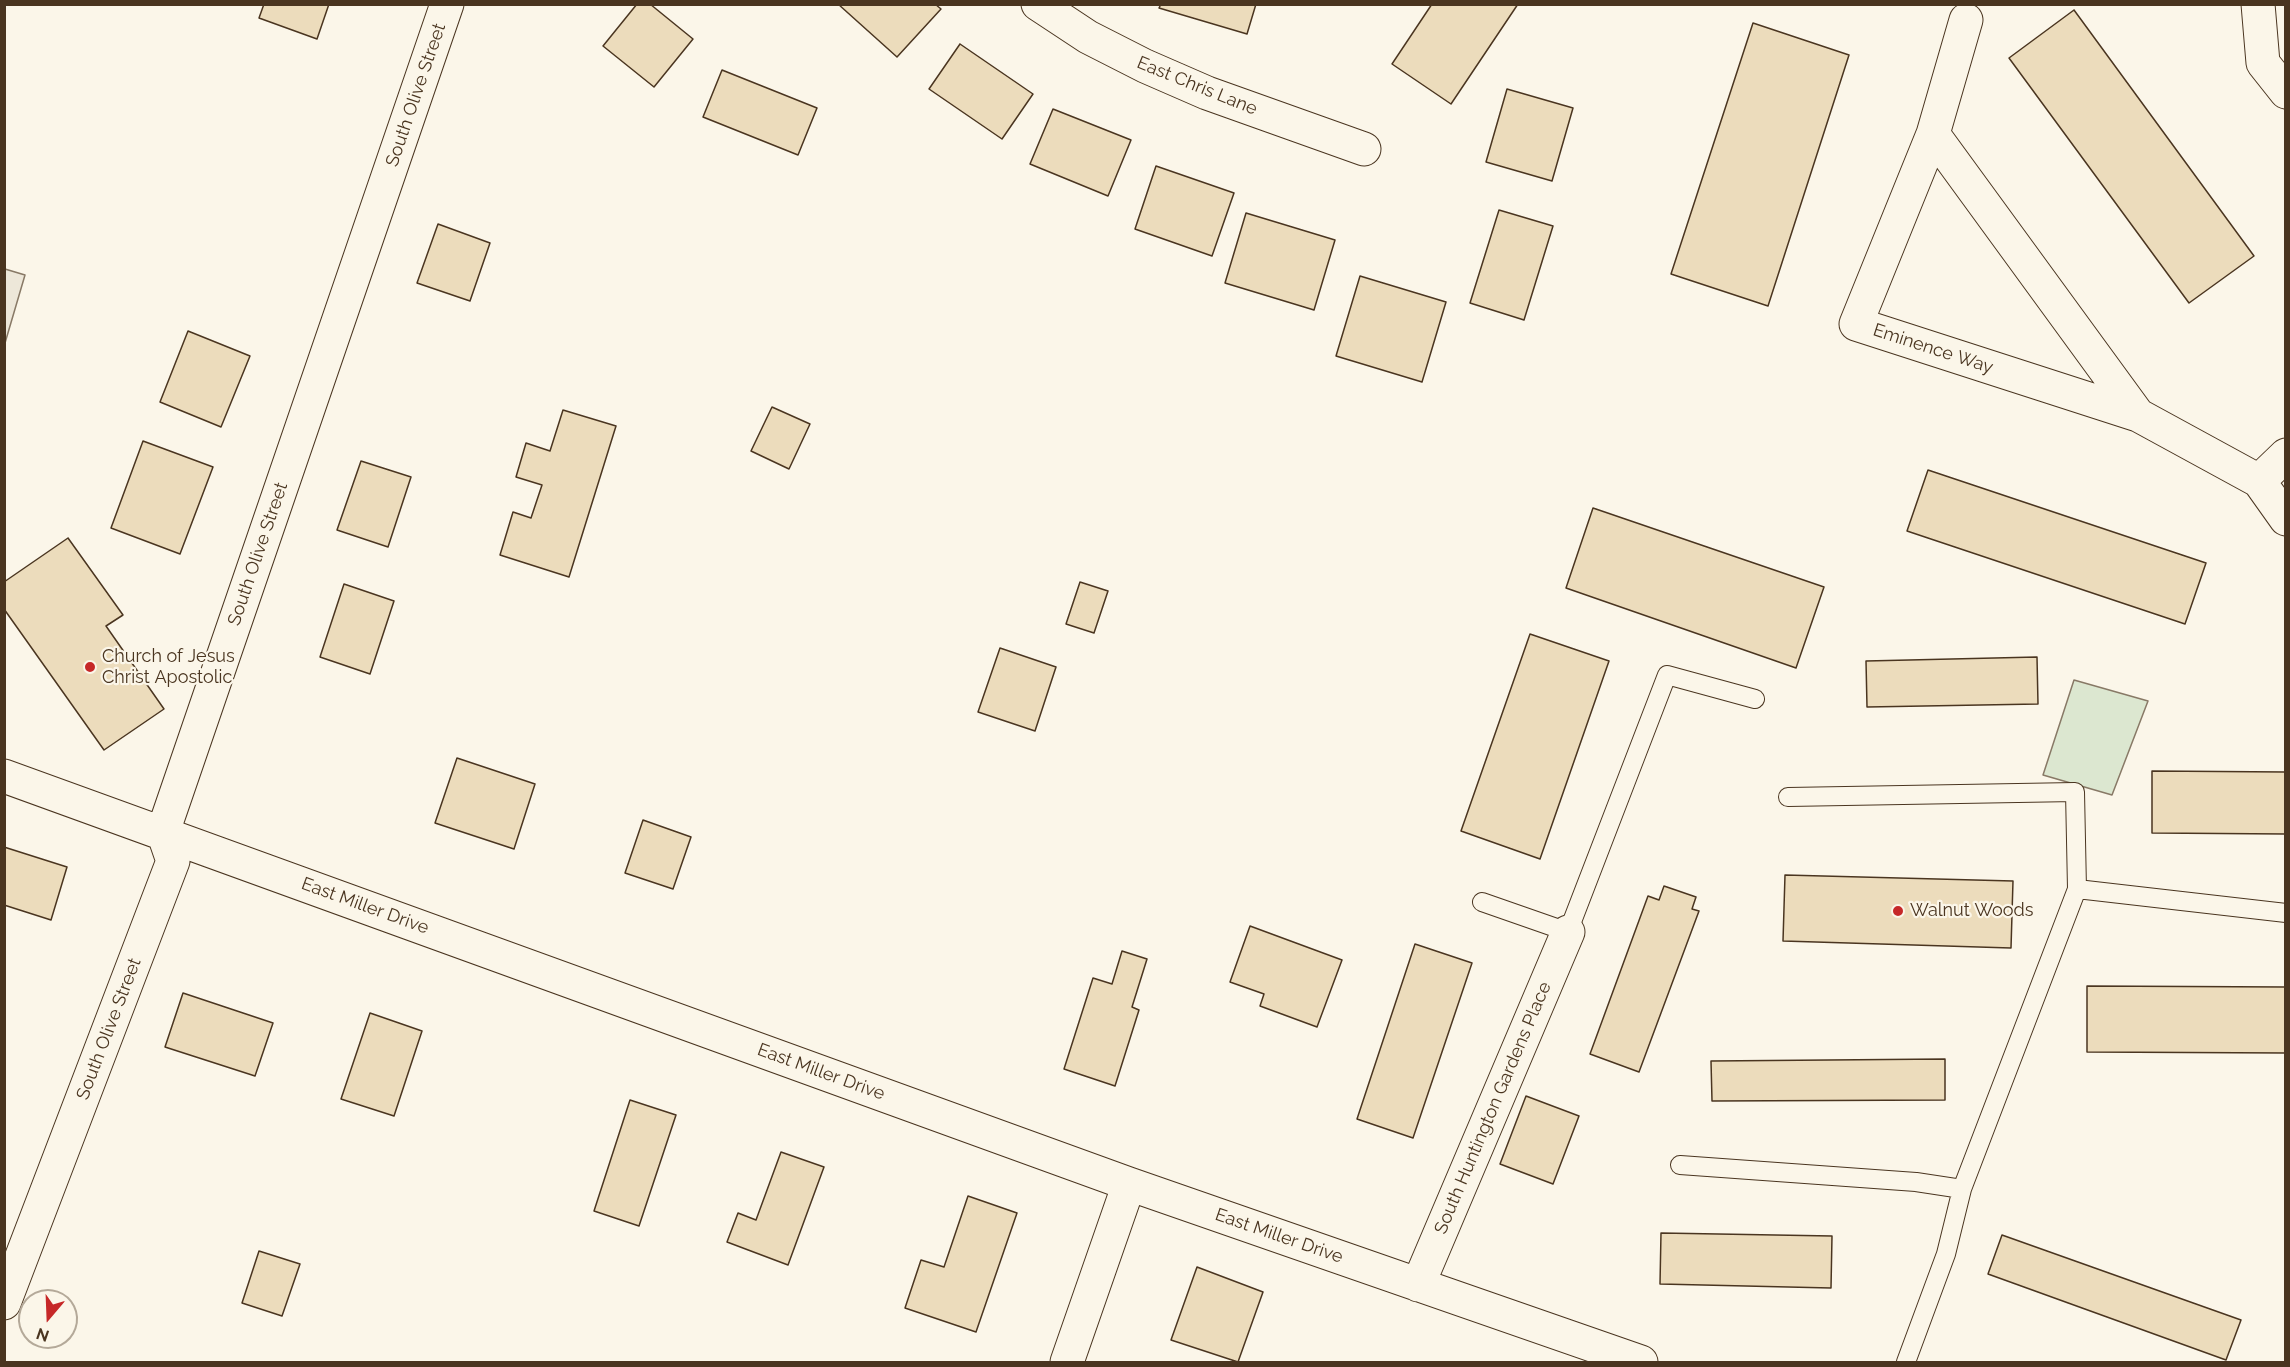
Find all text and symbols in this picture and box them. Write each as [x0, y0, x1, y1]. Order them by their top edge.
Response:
street label: South Olive Street [381, 21, 451, 169]
street label: East Chris Lane [1134, 52, 1260, 120]
street label: Eminence Way [1870, 319, 1996, 379]
street label: South Olive Street [223, 480, 293, 628]
place label: Church of Jesus Christ Apostolic [102, 646, 235, 688]
marker: Church of Jesus Christ Apostolic [83, 660, 97, 674]
street label: East Miller Drive [298, 873, 432, 939]
place label: Walnut Woods [1910, 900, 2033, 922]
marker: Walnut Woods [1891, 904, 1905, 918]
street label: South Olive Street [72, 955, 146, 1103]
street label: South Huntington Gardens Place [1430, 979, 1556, 1237]
street label: East Miller Drive [754, 1039, 888, 1105]
street label: East Miller Drive [1212, 1204, 1346, 1268]
north arrow [18, 1289, 78, 1349]
text: N [34, 1324, 51, 1346]

